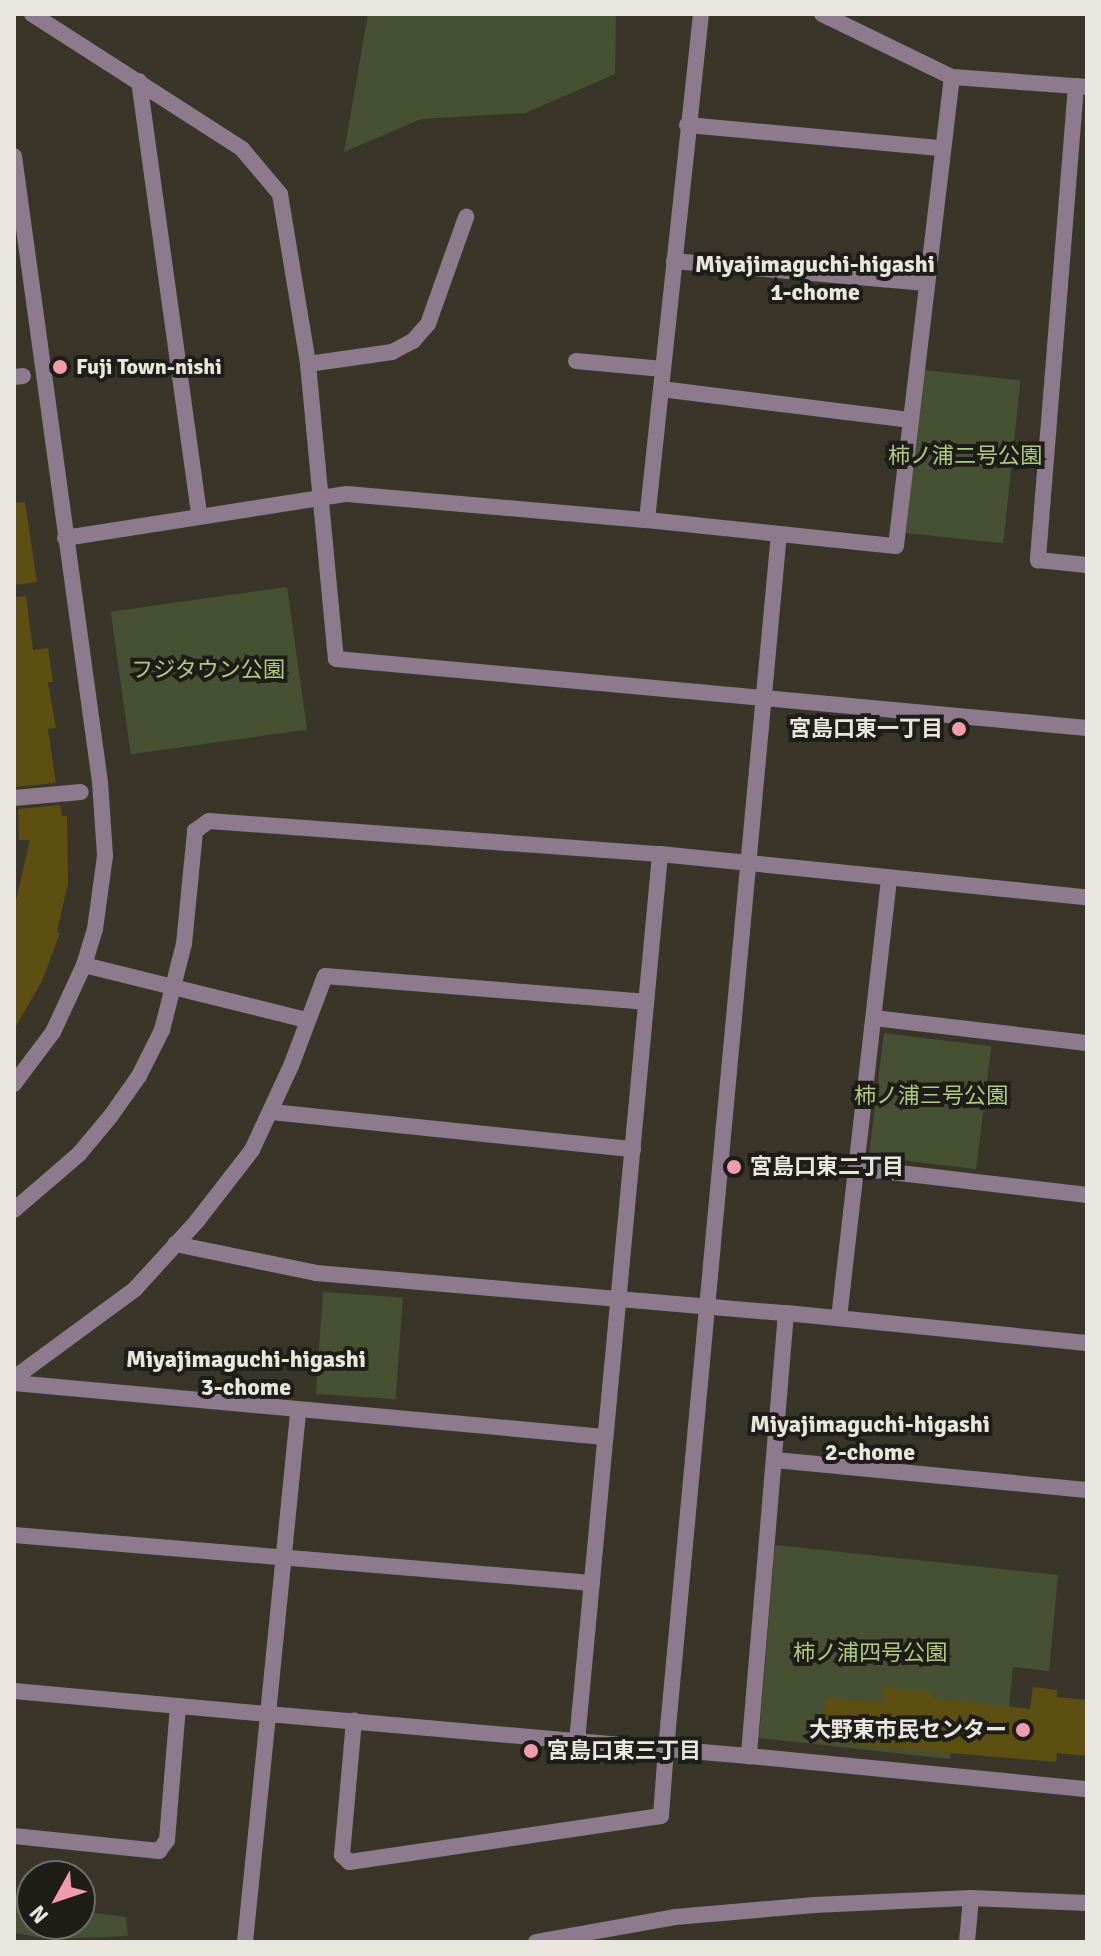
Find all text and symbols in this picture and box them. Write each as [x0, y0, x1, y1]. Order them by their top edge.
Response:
district label: Miyajimaguchi-higashi 1-chome [695, 251, 935, 307]
place label: Fuji Town-nishi [76, 354, 222, 380]
marker: Fuji Town-nishi [51, 358, 69, 376]
park label: 柿ノ浦二号公園 [888, 443, 1042, 469]
park label: フジタウン公園 [131, 657, 285, 683]
place label: 宮島口東一丁目 [789, 716, 943, 742]
marker: 宮島口東一丁目 [950, 720, 968, 738]
park label: 柿ノ浦三号公園 [854, 1083, 1008, 1109]
place label: 宮島口東二丁目 [750, 1154, 904, 1180]
marker: 宮島口東二丁目 [725, 1158, 743, 1176]
district label: Miyajimaguchi-higashi 3-chome [126, 1346, 366, 1402]
district label: Miyajimaguchi-higashi 2-chome [750, 1411, 990, 1467]
park label: 柿ノ浦四号公園 [793, 1640, 947, 1666]
place label: 大野東市民センター [809, 1717, 1007, 1743]
marker: 大野東市民センター [1014, 1721, 1032, 1739]
place label: 宮島口東三丁目 [547, 1738, 701, 1764]
marker: 宮島口東三丁目 [522, 1742, 540, 1760]
north arrow [16, 1860, 96, 1940]
text: N [24, 1900, 54, 1929]

